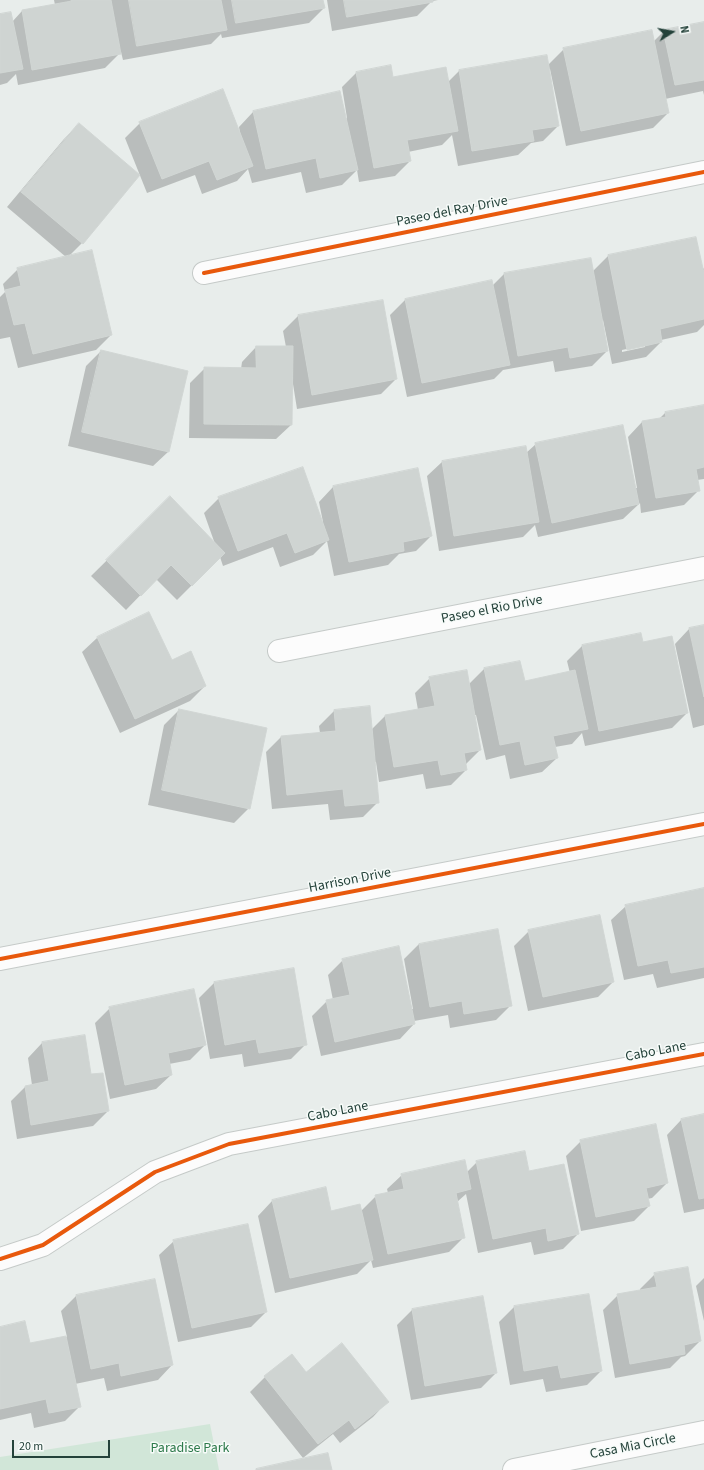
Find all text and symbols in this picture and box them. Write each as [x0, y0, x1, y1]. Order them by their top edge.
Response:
north arrow [652, 12, 692, 52]
text: N [676, 25, 692, 35]
street label: Paseo del Ray Drive [395, 193, 509, 231]
street label: Paseo el Rio Drive [440, 592, 544, 628]
street label: Harrison Drive [307, 865, 393, 897]
street label: Cabo Lane [624, 1038, 688, 1066]
street label: Cabo Lane [306, 1098, 370, 1126]
street label: Casa Mia Circle [589, 1430, 677, 1464]
scale bar [14, 1432, 112, 1458]
text: 20 m [19, 1438, 43, 1455]
park label: Paradise Park [151, 1441, 229, 1457]

